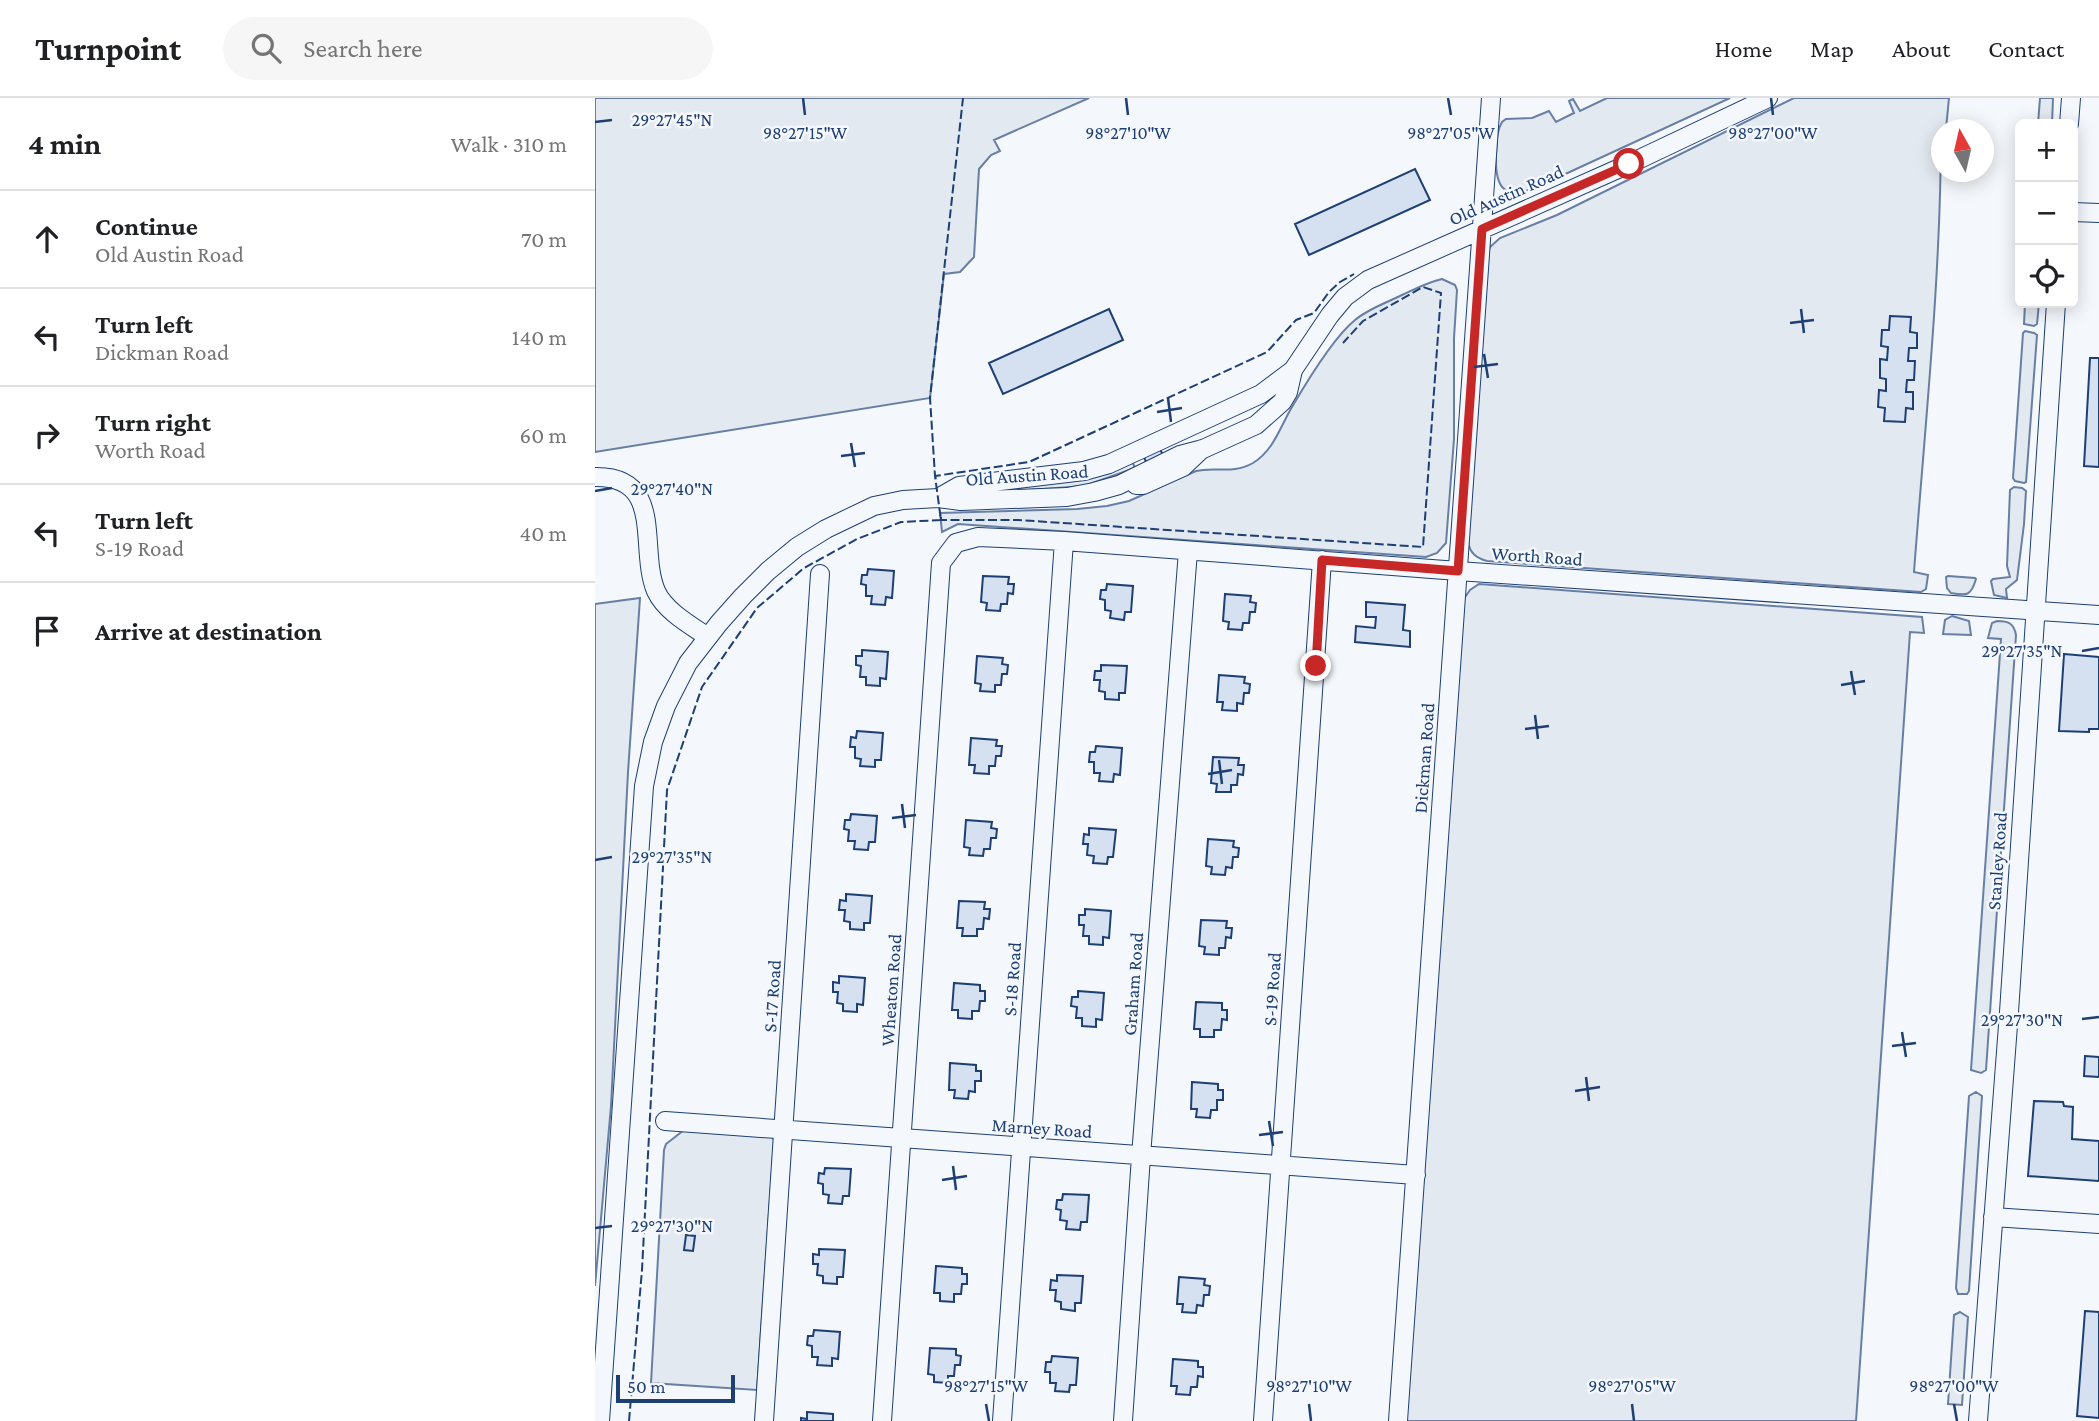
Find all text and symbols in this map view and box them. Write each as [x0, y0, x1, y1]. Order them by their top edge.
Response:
search box [223, 17, 713, 80]
icon: search [247, 29, 285, 67]
text: Turnpoint [35, 30, 181, 67]
text: Search here [303, 34, 423, 63]
text: Home [1715, 35, 1772, 62]
text: Map [1810, 35, 1854, 62]
text: About [1892, 35, 1950, 62]
text: Contact [1988, 35, 2064, 62]
text: 29°27'45"N [632, 110, 713, 130]
north arrow [1931, 119, 1994, 182]
map controls [2015, 119, 2078, 308]
button: + [2015, 119, 2078, 182]
text: 98°27'15"W [763, 123, 848, 143]
text: 98°27'10"W [1085, 123, 1171, 143]
text: 98°27'05"W [1407, 123, 1495, 143]
text: 98°27'00"W [1728, 123, 1818, 143]
text: 4 min [28, 127, 101, 160]
text: Walk · 310 m [451, 131, 567, 157]
route start [1613, 148, 1644, 179]
street label: Old Austin Road [1446, 160, 1566, 230]
button: − [2015, 182, 2078, 245]
text: Continue [95, 212, 198, 241]
icon: ahead [28, 220, 66, 258]
text: 70 m [521, 226, 567, 252]
text: Old Austin Road [95, 241, 244, 267]
button: locate [2015, 245, 2078, 308]
text: Turn left [95, 310, 193, 339]
icon: left [28, 318, 66, 356]
text: 140 m [512, 324, 567, 350]
text: Dickman Road [95, 339, 229, 365]
text: Turn right [95, 408, 211, 437]
icon: right [28, 416, 66, 454]
text: 60 m [520, 422, 567, 448]
text: Worth Road [95, 437, 206, 463]
street label: Old Austin Road [965, 460, 1089, 490]
text: 29°27'40"N [631, 479, 713, 499]
text: Turn left [95, 506, 193, 535]
icon: left [28, 514, 66, 552]
text: 40 m [519, 520, 567, 546]
text: S-19 Road [95, 535, 184, 561]
street label: Worth Road [1491, 542, 1583, 570]
icon: arrive [28, 612, 66, 650]
text: Arrive at destination [95, 617, 322, 646]
text: 29°27'35"N [1982, 641, 2063, 661]
route end [1300, 650, 1331, 681]
street label: Dickman Road [1410, 702, 1438, 814]
street label: Stanley Road [1983, 811, 2011, 911]
text: 29°27'35"N [632, 847, 713, 867]
street label: Graham Road [1119, 932, 1147, 1036]
street label: Wheaton Road [877, 933, 905, 1047]
street label: S-18 Road [999, 941, 1025, 1017]
street label: S-19 Road [1259, 952, 1285, 1026]
street label: S-17 Road [759, 959, 785, 1033]
text: 29°27'30"N [1981, 1010, 2063, 1030]
street label: Marney Road [991, 1114, 1093, 1142]
text: 29°27'30"N [631, 1216, 713, 1236]
scale bar [616, 1372, 735, 1404]
text: 50 m [627, 1376, 666, 1397]
text: 98°27'15"W [944, 1376, 1029, 1396]
text: 98°27'10"W [1266, 1376, 1352, 1396]
text: 98°27'05"W [1588, 1376, 1676, 1396]
text: 98°27'00"W [1909, 1376, 1999, 1396]

